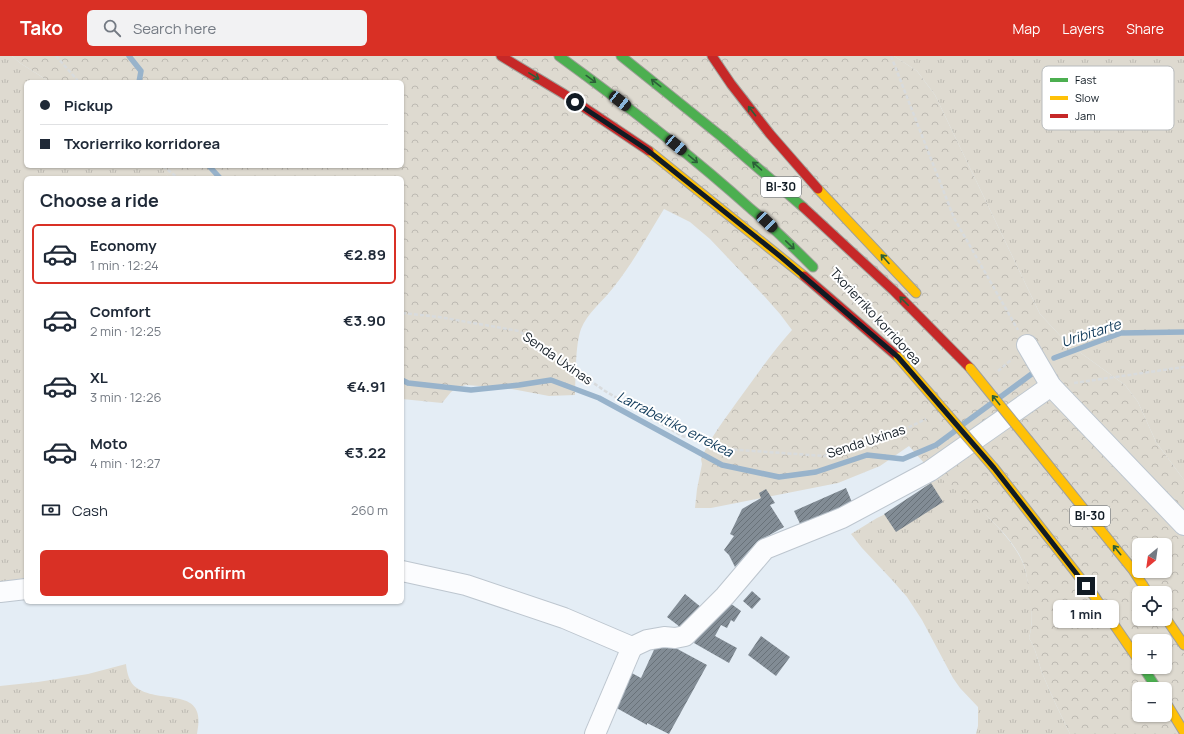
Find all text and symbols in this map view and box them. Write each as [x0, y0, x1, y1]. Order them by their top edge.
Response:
search box [87, 10, 367, 46]
text: Tako [20, 15, 63, 41]
icon: search [101, 17, 123, 39]
text: Search here [133, 18, 216, 39]
text: Map [1012, 19, 1040, 38]
text: Layers [1062, 19, 1104, 38]
text: Share [1126, 19, 1164, 38]
legend [1042, 66, 1174, 130]
text: Fast [1075, 72, 1097, 87]
one-way arrow [528, 73, 540, 81]
one-way arrow [585, 75, 596, 83]
one-way arrow [651, 79, 662, 87]
car [607, 89, 633, 113]
text: Slow [1075, 90, 1100, 105]
route start [566, 93, 584, 111]
text: Pickup [64, 95, 113, 116]
one-way arrow [747, 105, 756, 116]
text: Jam [1075, 108, 1096, 123]
text: Txorierriko korridorea [64, 133, 220, 154]
car [663, 133, 689, 157]
one-way arrow [688, 155, 698, 164]
one-way arrow [752, 161, 762, 170]
road number: BI-30 [761, 177, 801, 197]
text: Choose a ride [40, 188, 159, 212]
car [754, 209, 780, 235]
text: Economy [90, 235, 157, 256]
icon: car [42, 236, 78, 272]
one-way arrow [785, 240, 795, 249]
text: €2.89 [344, 244, 386, 265]
one-way arrow [881, 254, 890, 264]
text: 1 min · 12:24 [90, 256, 159, 274]
street label: Txorierriko korridorea [826, 264, 926, 368]
one-way arrow [899, 296, 909, 306]
text: Comfort [90, 301, 151, 322]
icon: car [42, 302, 78, 338]
text: €3.90 [343, 310, 386, 331]
water label: Uribitarte [1059, 314, 1124, 351]
text: 2 min · 12:25 [90, 322, 161, 340]
street label: Senda Uxinas [519, 327, 597, 389]
text: XL [90, 367, 108, 388]
icon: car [42, 368, 78, 404]
text: €4.91 [347, 376, 386, 397]
water label: Larrabeitiko errekea [614, 386, 738, 462]
text: 3 min · 12:26 [90, 388, 162, 406]
one-way arrow [991, 394, 1000, 405]
street label: Senda Uxinas [825, 420, 908, 462]
text: Moto [90, 433, 127, 454]
icon: car [42, 434, 78, 470]
text: €3.22 [345, 442, 386, 463]
text: 4 min · 12:27 [90, 454, 161, 472]
icon: cash [40, 499, 62, 521]
text: Cash [72, 500, 108, 521]
text: 260 m [351, 501, 388, 519]
road number: BI-30 [1070, 506, 1110, 526]
north arrow [1132, 538, 1172, 578]
map controls [1132, 538, 1172, 722]
one-way arrow [1113, 545, 1121, 556]
button: Confirm [40, 550, 388, 596]
route end [1077, 577, 1095, 595]
button: locate [1132, 586, 1172, 626]
callout: 1 min [1053, 600, 1119, 628]
text: 1 min [1070, 605, 1102, 623]
button: + [1132, 634, 1172, 674]
button: − [1132, 682, 1172, 722]

